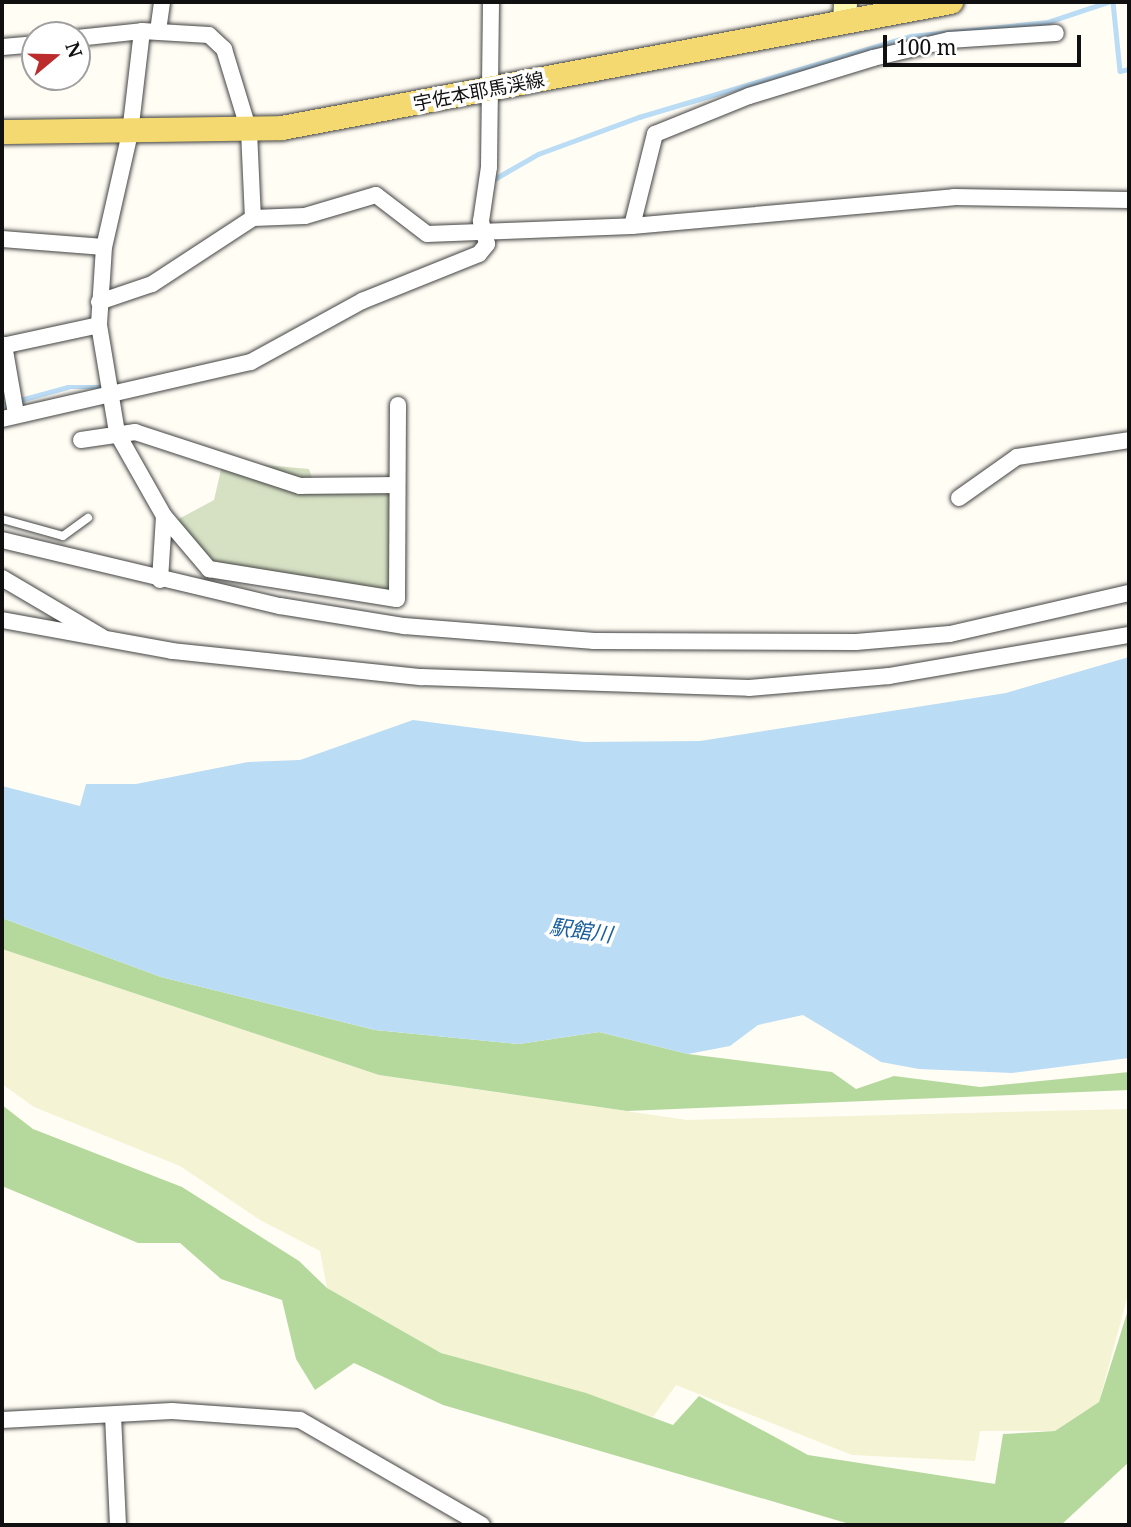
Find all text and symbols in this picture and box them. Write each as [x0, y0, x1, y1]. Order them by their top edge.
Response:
north arrow [21, 21, 91, 91]
scale bar [886, 21, 1084, 65]
text: 100 m [896, 33, 957, 61]
text: N [59, 38, 89, 61]
street label: 宇佐本耶馬渓線 [412, 68, 546, 116]
water label: 駅館川 [548, 913, 614, 947]

